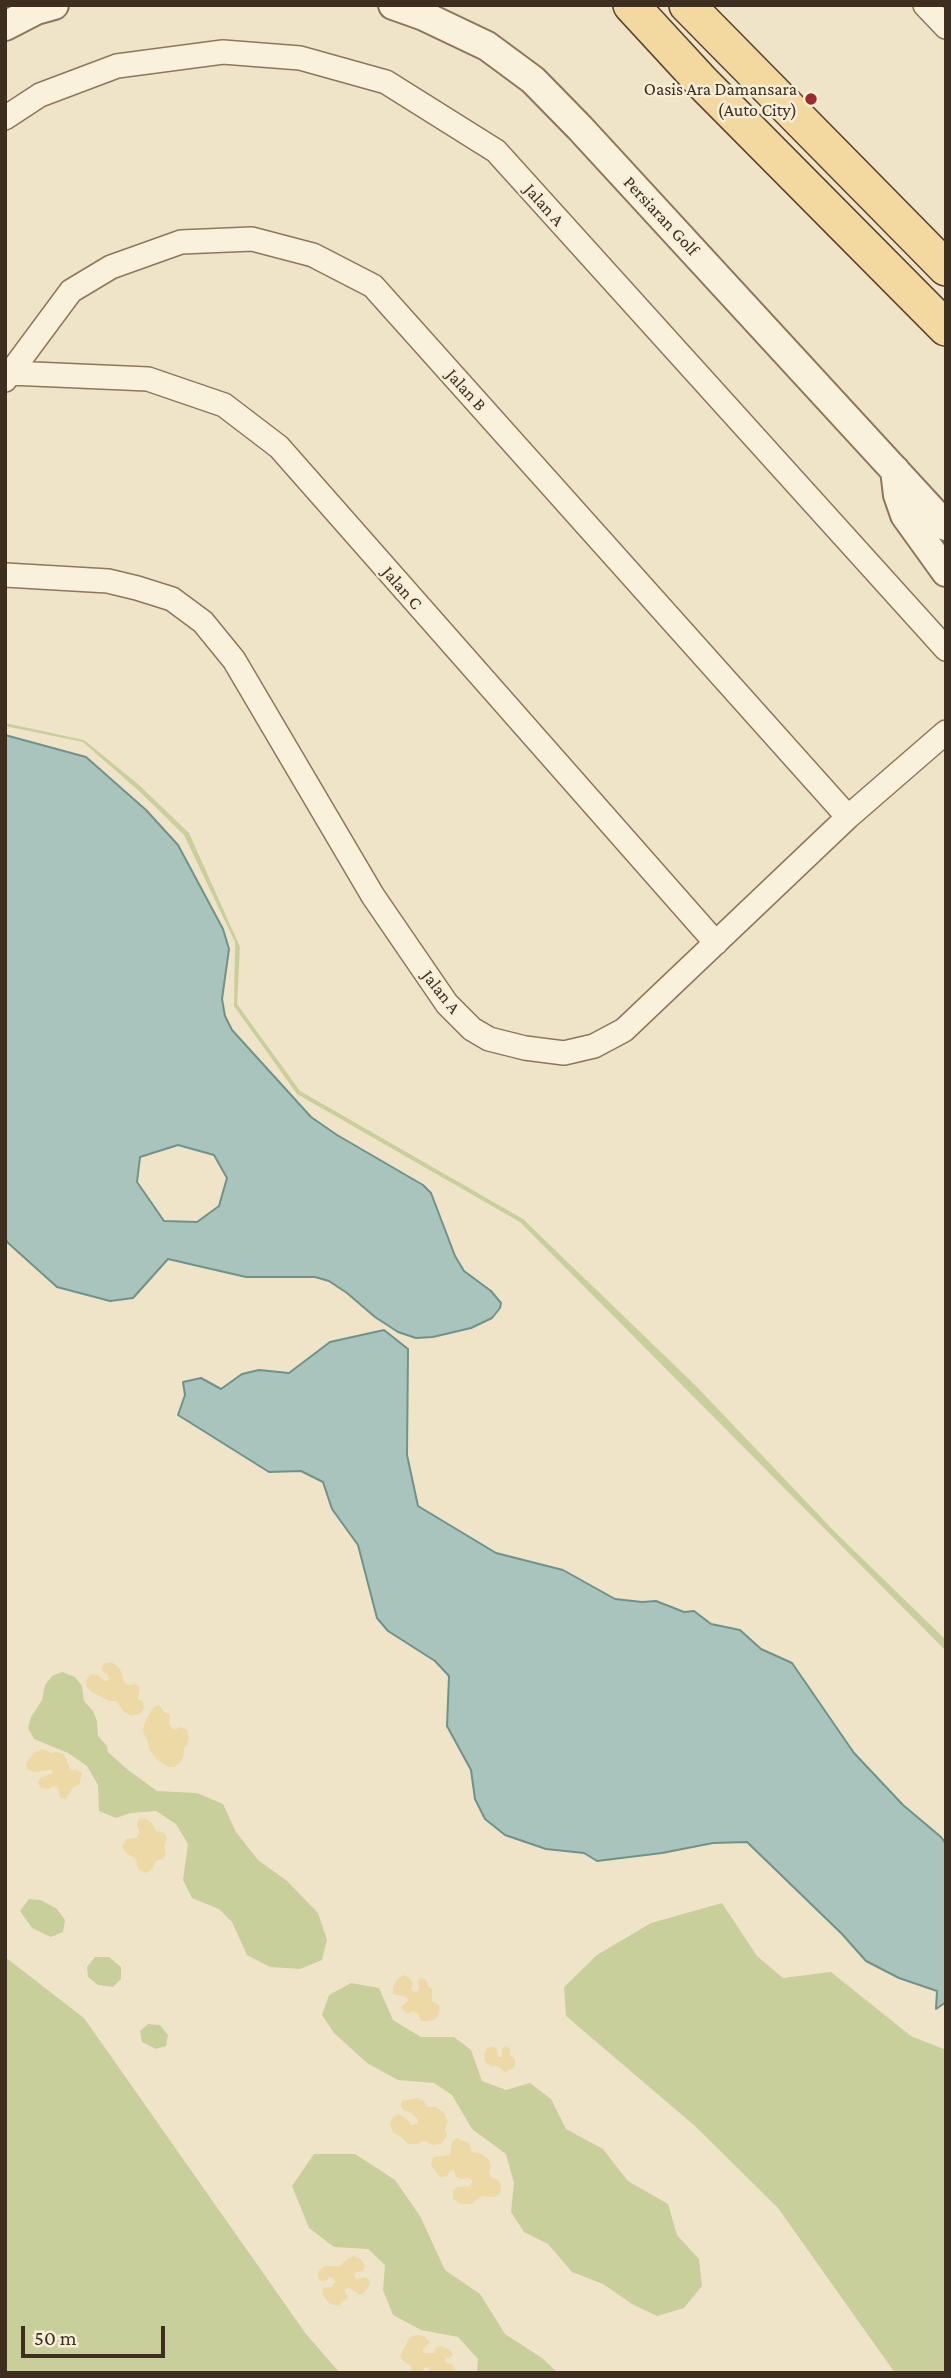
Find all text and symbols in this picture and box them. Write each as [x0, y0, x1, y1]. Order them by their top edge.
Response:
place label: Oasis Ara Damansara (Auto City) [644, 78, 797, 120]
marker: Oasis Ara Damansara (Auto City) [803, 91, 819, 107]
street label: Persiaran Golf [619, 172, 703, 260]
street label: Jalan A [519, 179, 569, 231]
street label: Jalan B [441, 364, 491, 416]
street label: Jalan C [377, 562, 427, 614]
street label: Jalan A [417, 966, 465, 1018]
scale bar [24, 2312, 168, 2356]
text: 50 m [34, 2326, 77, 2350]

